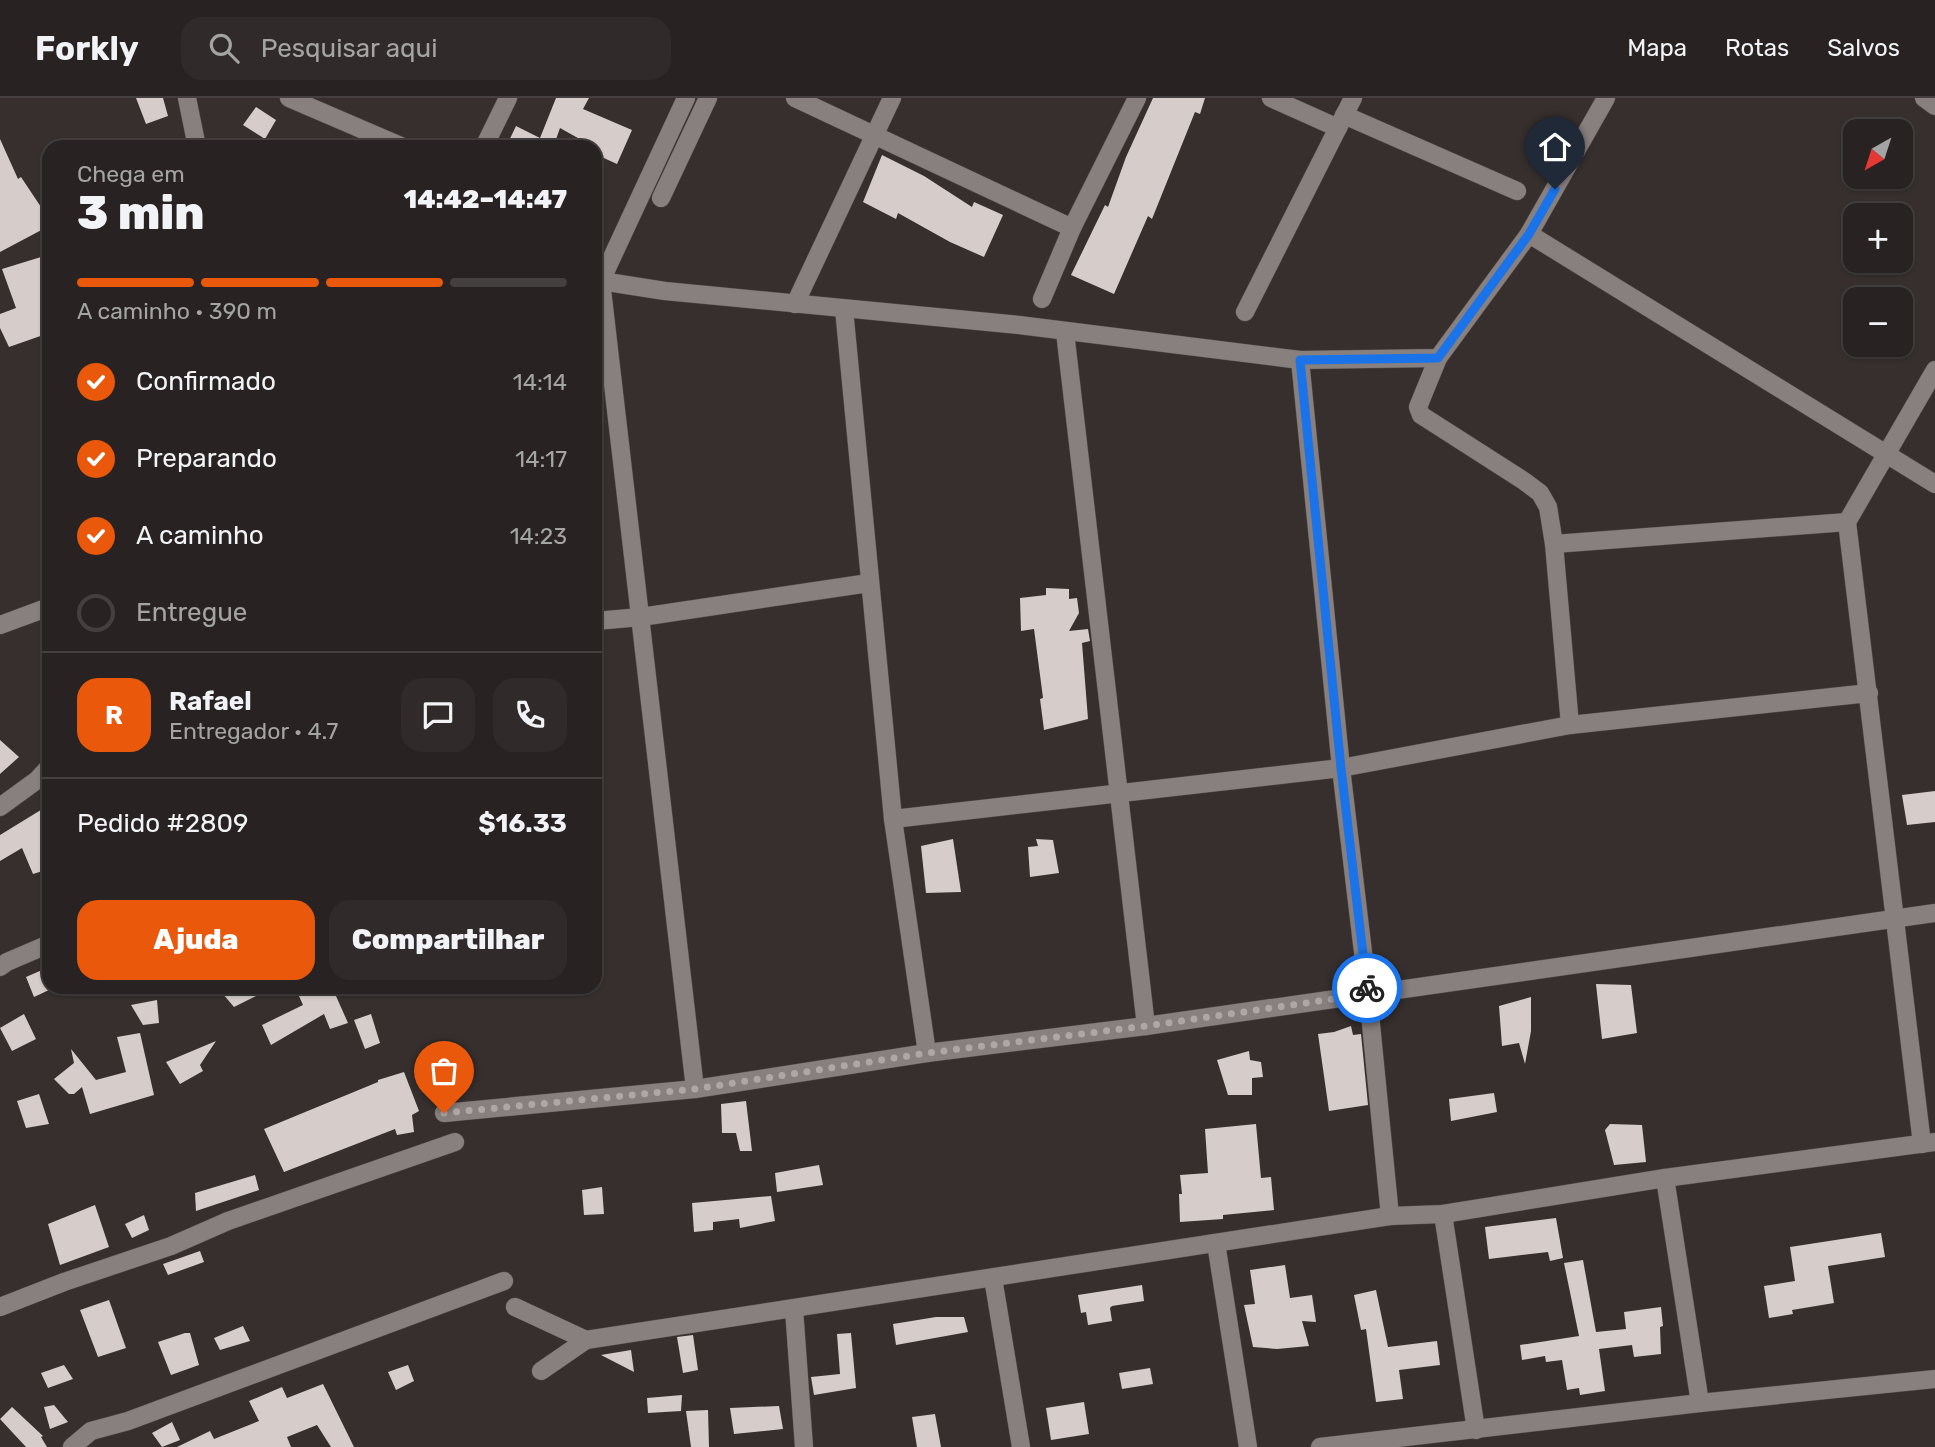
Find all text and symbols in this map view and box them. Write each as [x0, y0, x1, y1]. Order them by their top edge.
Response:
search box [181, 17, 671, 80]
text: Forkly [35, 29, 139, 68]
icon: search [205, 29, 243, 67]
text: Pesquisar aqui [261, 33, 438, 64]
text: Mapa [1627, 34, 1687, 62]
text: Rotas [1725, 34, 1789, 62]
text: Salvos [1827, 34, 1900, 62]
pin [1525, 117, 1585, 189]
north arrow [1843, 119, 1913, 189]
map controls [1843, 119, 1913, 357]
icon: home [1536, 128, 1574, 166]
text: Chega em [77, 160, 185, 188]
text: 14:42–14:47 [403, 184, 567, 215]
text: 3 min [77, 186, 205, 241]
button: + [1843, 203, 1913, 273]
button: − [1843, 287, 1913, 357]
text: A caminho · 390 m [77, 297, 277, 325]
icon: check [77, 363, 115, 401]
text: Confirmado [136, 366, 276, 397]
text: 14:14 [513, 368, 567, 396]
icon: check [77, 440, 115, 478]
text: Preparando [136, 443, 277, 474]
text: 14:17 [515, 445, 567, 473]
icon: check [77, 517, 115, 555]
text: A caminho [136, 520, 264, 551]
text: 14:23 [510, 522, 567, 550]
text: Entregue [136, 597, 247, 628]
button: chat [401, 678, 475, 752]
button: phone [493, 678, 567, 752]
text: Rafael [169, 686, 252, 717]
text: R [105, 700, 123, 731]
text: Entregador · 4.7 [169, 717, 338, 745]
text: Pedido #2809 [77, 808, 248, 839]
text: $16.33 [478, 808, 567, 839]
button: Ajuda [77, 900, 315, 980]
button: Compartilhar [329, 900, 567, 980]
courier [1332, 953, 1402, 1023]
icon: bike [1348, 969, 1386, 1007]
pin [414, 1041, 474, 1113]
icon: bag [425, 1052, 463, 1090]

